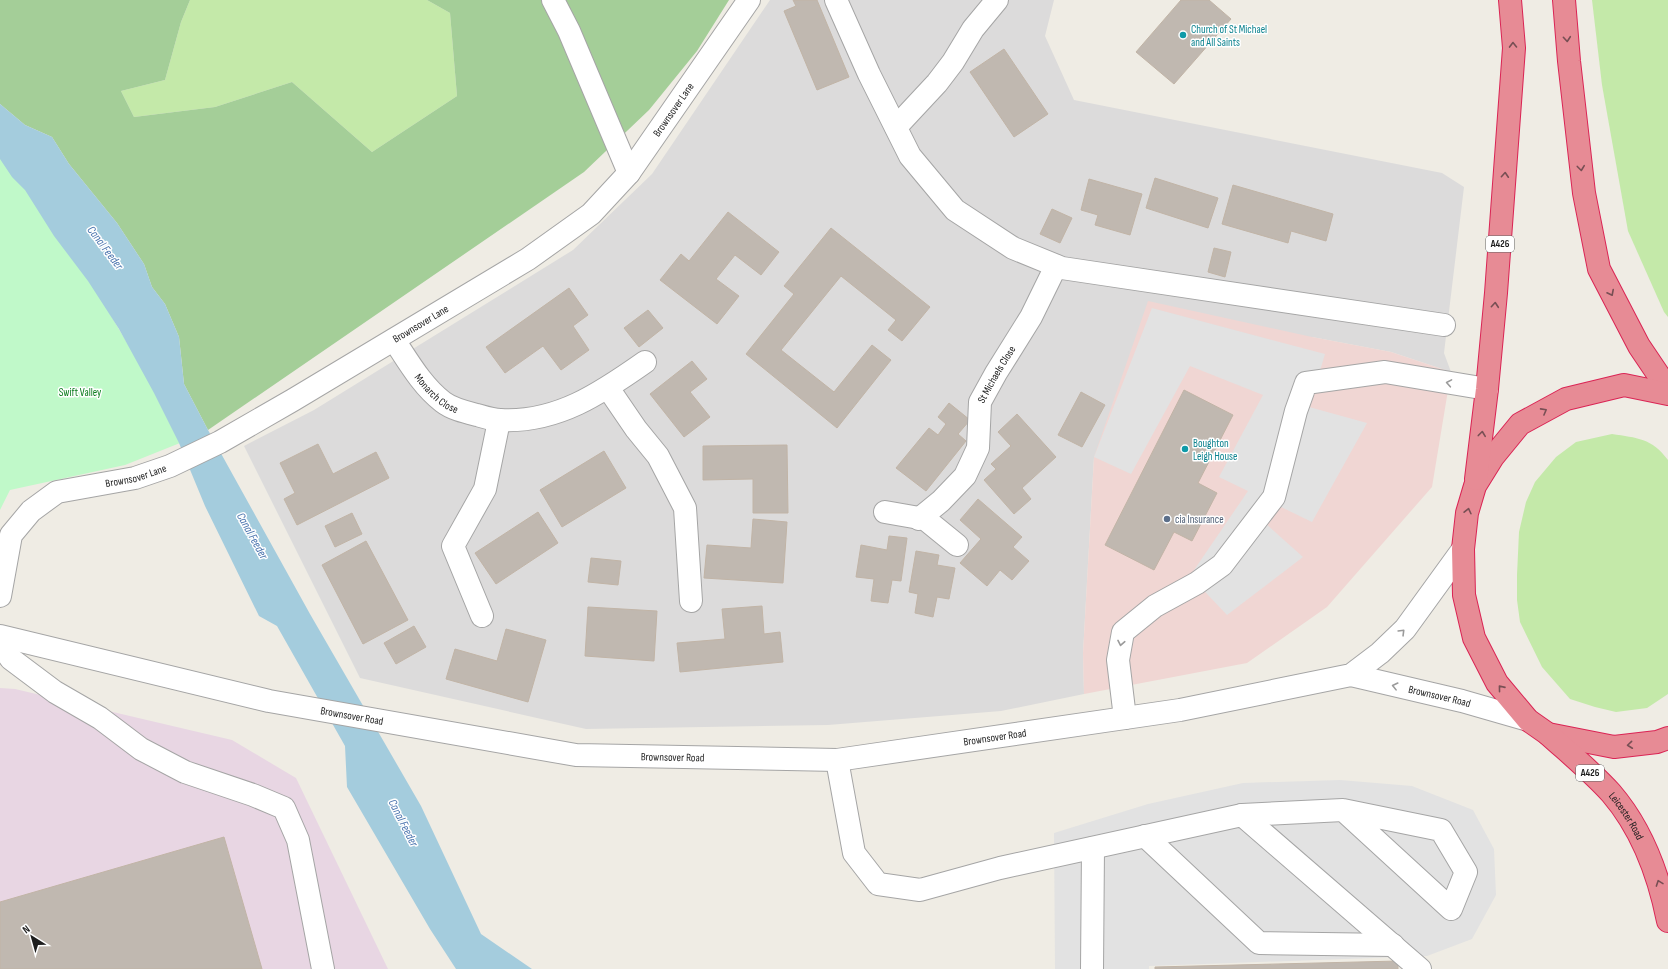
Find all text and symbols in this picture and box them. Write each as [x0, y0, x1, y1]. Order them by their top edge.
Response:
place label: Church of St Michael and All Saints [1191, 23, 1267, 49]
marker: Church of St Michael and All Saints [1178, 30, 1188, 40]
one-way arrow [1562, 36, 1571, 42]
one-way arrow [1509, 42, 1517, 48]
street label: Brownsover Lane [650, 80, 696, 139]
one-way arrow [1577, 165, 1586, 171]
one-way arrow [1500, 172, 1509, 178]
water label: Canal Feeder [84, 223, 127, 273]
road number: A426 [1486, 236, 1514, 252]
one-way arrow [1607, 289, 1614, 297]
street label: Brownsover Lane [390, 302, 451, 345]
one-way arrow [1490, 302, 1499, 308]
street label: St Michaels Close [974, 343, 1018, 405]
street label: Monarch Close [412, 371, 460, 416]
one-way arrow [1446, 380, 1452, 388]
park label: Swift Valley [59, 386, 102, 399]
one-way arrow [1540, 408, 1547, 415]
one-way arrow [1477, 431, 1486, 437]
place label: Boughton Leigh House [1193, 437, 1237, 463]
marker: Boughton Leigh House [1180, 444, 1190, 454]
street label: Brownsover Lane [104, 461, 168, 490]
one-way arrow [1464, 508, 1472, 514]
water label: Canal Feeder [233, 510, 271, 562]
place label: cia Insurance [1175, 513, 1224, 526]
marker: cia Insurance [1162, 514, 1172, 524]
one-way arrow [1397, 629, 1405, 637]
one-way arrow [1117, 640, 1126, 646]
one-way arrow [1392, 682, 1399, 691]
street label: Brownsover Road [1407, 682, 1473, 710]
one-way arrow [1499, 685, 1506, 692]
street label: Brownsover Road [320, 704, 385, 728]
street label: Brownsover Road [962, 726, 1028, 748]
one-way arrow [1627, 741, 1633, 750]
street label: Brownsover Road [641, 750, 705, 764]
road number: A426 [1576, 765, 1604, 781]
street label: Leicester Road [1606, 789, 1647, 842]
water label: Canal Feeder [385, 797, 422, 850]
one-way arrow [1655, 880, 1663, 887]
north arrow [12, 917, 52, 957]
text: N [20, 922, 33, 936]

